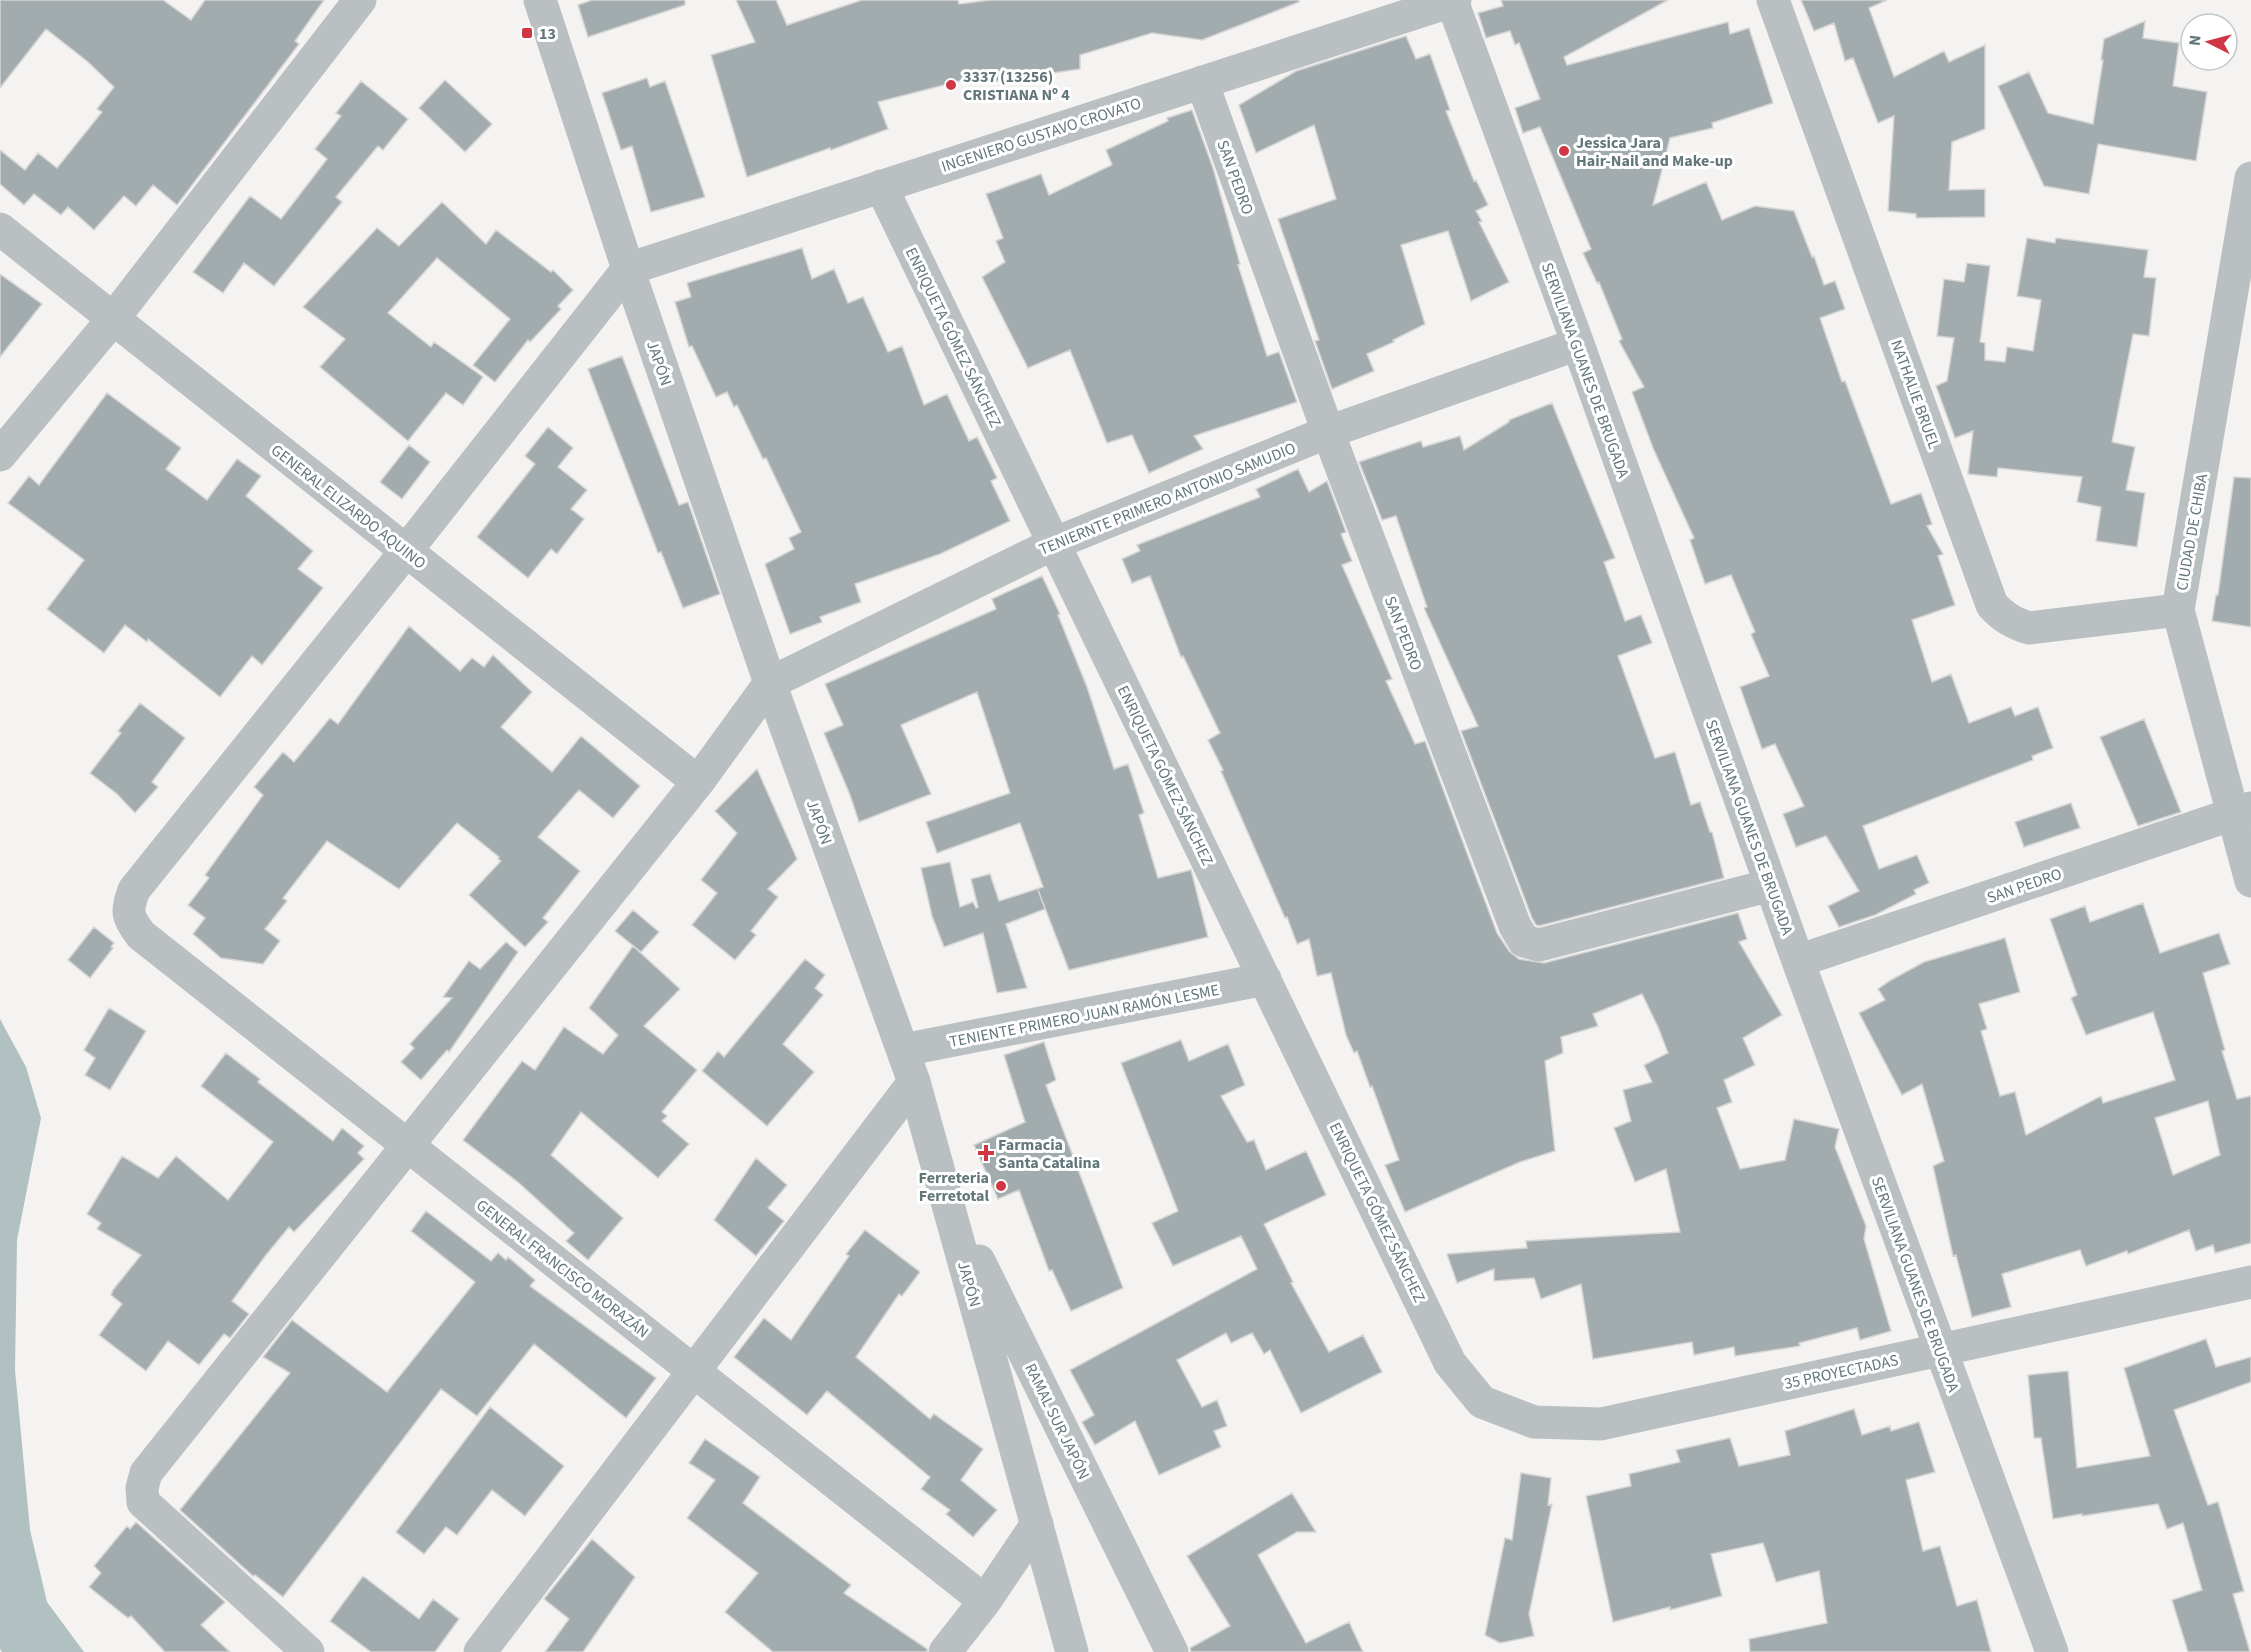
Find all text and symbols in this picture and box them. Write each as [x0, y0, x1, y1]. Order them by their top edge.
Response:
north arrow [2179, 12, 2239, 72]
place label: 13 [539, 23, 556, 45]
marker: 13 [520, 26, 534, 40]
text: N [2184, 34, 2207, 47]
place label: 3337 (13256) CRISTIANA Nº 4 [963, 66, 1070, 106]
marker: 3337 (13256) CRISTIANA Nº 4 [944, 78, 958, 92]
street label: INGENIERO GUSTAVO CROVATO [939, 92, 1144, 178]
place label: Jessica Jara Hair-Nail and Make-up [1576, 132, 1733, 172]
street label: SAN PEDRO [1211, 137, 1259, 218]
marker: Jessica Jara Hair-Nail and Make-up [1557, 144, 1571, 158]
street label: ENRIQUETA GÓMEZ SÁNCHEZ [900, 244, 1006, 431]
street label: SERVILIANA GUANES DE BRUGADA [1536, 260, 1634, 481]
street label: NATHALIE BRUEL [1885, 337, 1945, 452]
street label: JAPÓN [641, 338, 677, 389]
street label: TENIERNTE PRIMERO ANTONIO SAMUDIO [1036, 437, 1299, 561]
street label: GENERAL ELIZARDO AQUINO [266, 439, 430, 574]
street label: CIUDAD DE CHIBA [2171, 472, 2213, 592]
street label: SAN PEDRO [1379, 593, 1427, 674]
street label: ENRIQUETA GÓMEZ SÁNCHEZ [1112, 682, 1218, 869]
street label: SERVILIANA GUANES DE BRUGADA [1700, 717, 1798, 938]
street label: JAPÓN [801, 797, 837, 848]
street label: SAN PEDRO [1984, 863, 2065, 909]
street label: TENIENTE PRIMERO JUAN RAMÓN LESME [947, 979, 1221, 1053]
street label: ENRIQUETA GÓMEZ SÁNCHEZ [1324, 1119, 1430, 1306]
place label: Farmacia Santa Catalina [998, 1134, 1100, 1174]
marker: Farmacia Santa Catalina [979, 1146, 993, 1160]
place label: Ferreteria Ferretotal [919, 1167, 989, 1207]
street label: SERVILIANA GUANES DE BRUGADA [1866, 1174, 1964, 1395]
marker: Ferreteria Ferretotal [994, 1179, 1008, 1193]
street label: GENERAL FRANCISCO MORAZÁN [471, 1194, 653, 1343]
street label: JAPÓN [952, 1259, 986, 1310]
street label: 35 PROYECTADAS [1782, 1349, 1900, 1395]
street label: RAMAL SUR JAPÓN [1019, 1360, 1095, 1483]

